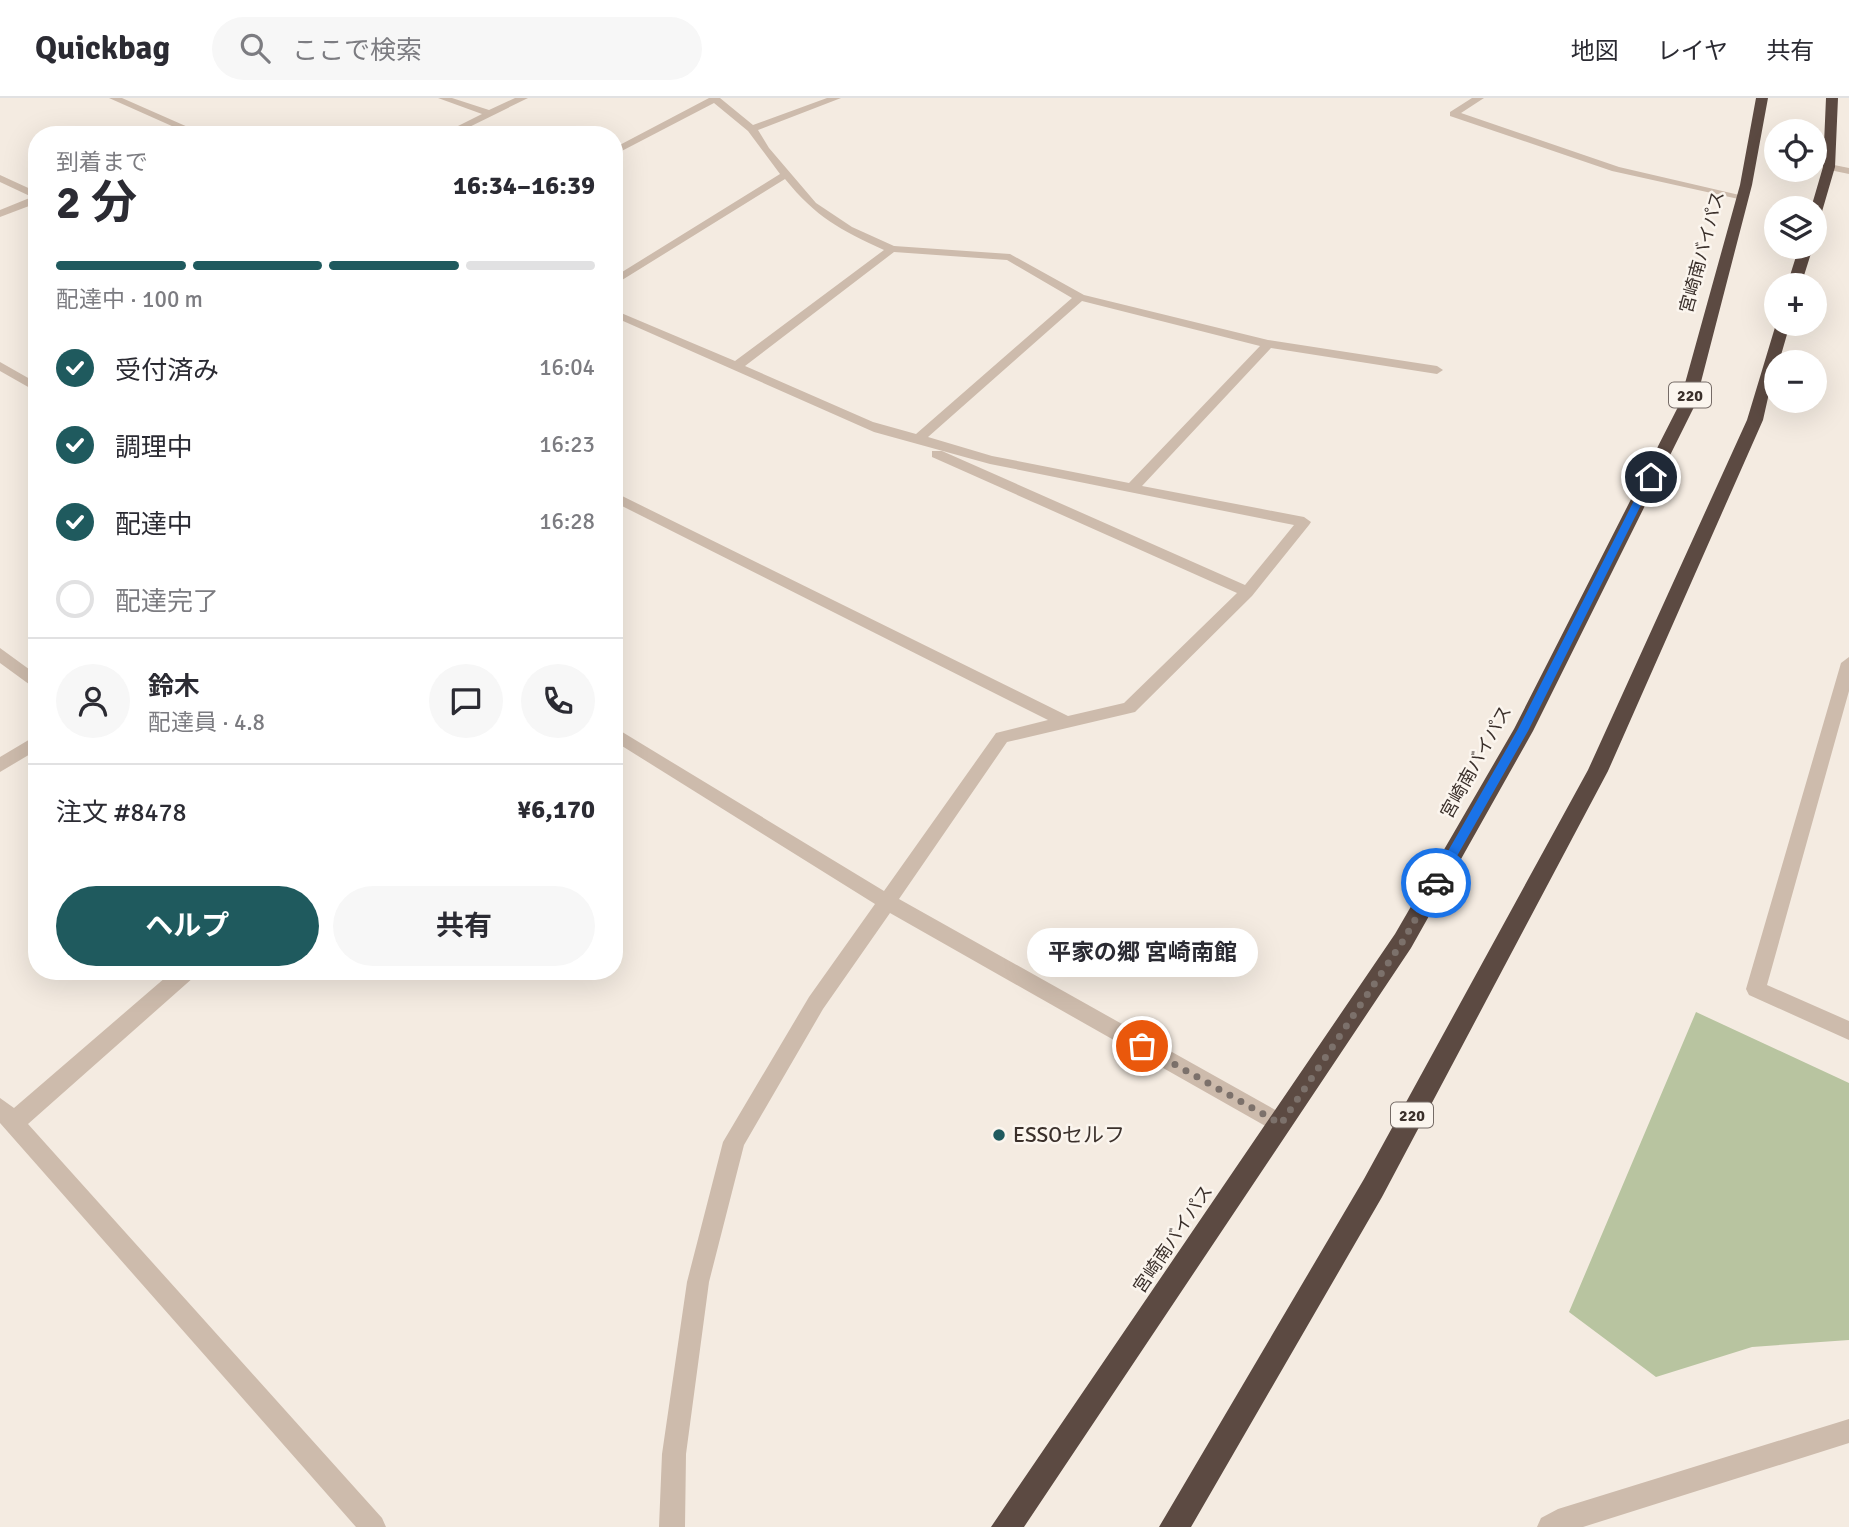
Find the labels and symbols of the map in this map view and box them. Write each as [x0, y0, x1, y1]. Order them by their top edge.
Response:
street label: 宮崎南バイパス [1675, 188, 1729, 316]
road number: 220 [1669, 382, 1711, 408]
pin [1621, 447, 1681, 507]
street label: 宮崎南バイパス [1436, 702, 1516, 822]
courier [1401, 848, 1471, 918]
callout: 平家の郷 宮崎南館 [1026, 927, 1258, 976]
pin [1112, 1016, 1172, 1076]
road number: 220 [1391, 1102, 1433, 1128]
place label: ESSOセルフ [1013, 1122, 1125, 1148]
marker: ESSOセルフ [991, 1127, 1007, 1143]
street label: 宮崎南バイパス [1129, 1181, 1217, 1297]

